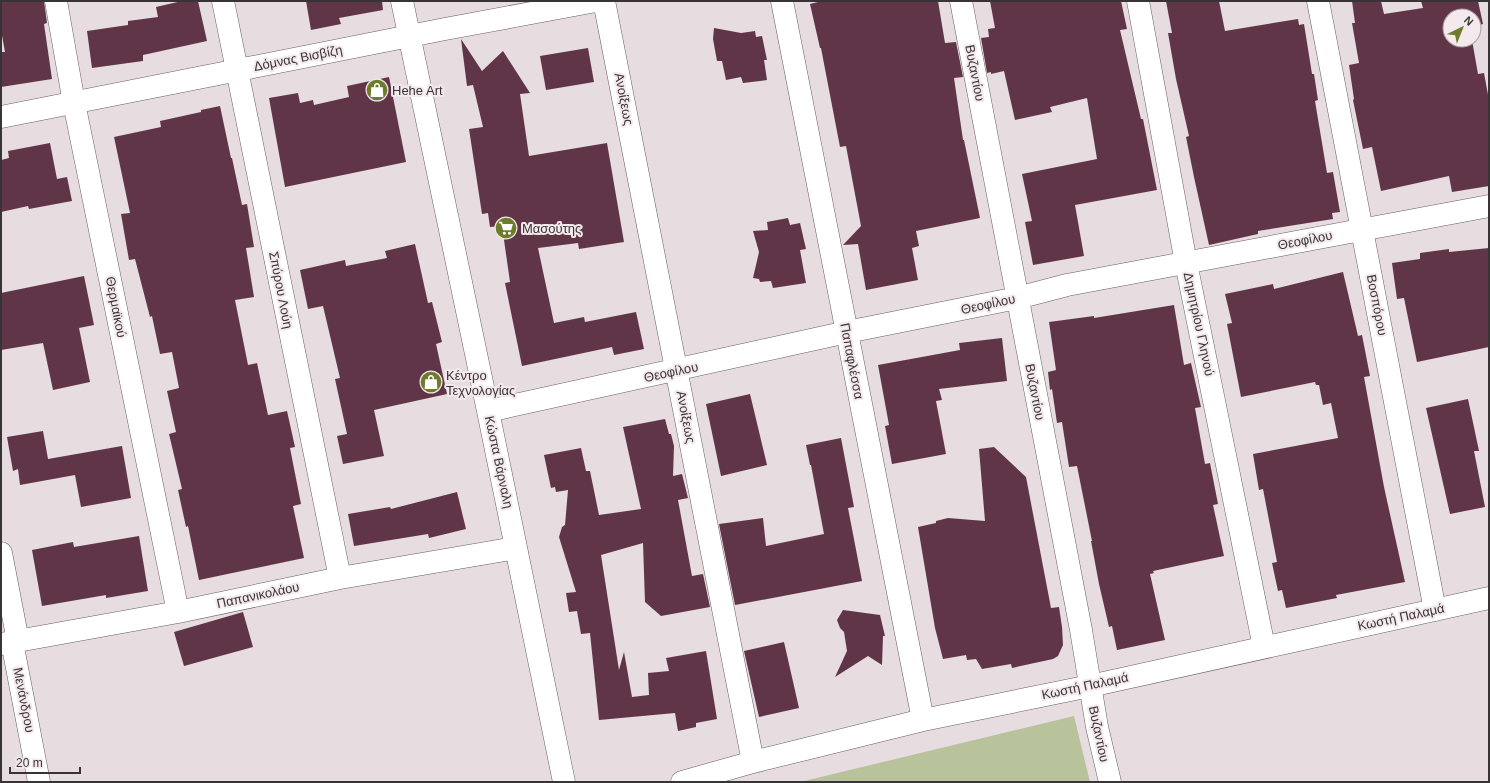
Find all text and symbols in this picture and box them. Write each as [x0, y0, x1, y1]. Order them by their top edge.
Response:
north arrow [1442, 8, 1482, 48]
text: N [1462, 14, 1476, 28]
street label: Δόμνας Βισβίζη [252, 42, 344, 74]
street label: Βυζαντίου [962, 44, 988, 102]
street label: Ανοίξεως [612, 72, 636, 126]
shop icon: Hehe Art [364, 77, 390, 103]
place label: Hehe Art [392, 83, 443, 98]
supermarket icon: Μασούτης [493, 215, 519, 241]
place label: Μασούτης [522, 221, 581, 236]
street label: Θεοφίλου [1277, 227, 1333, 253]
street label: Σπύρου Λούη [266, 250, 296, 330]
street label: Δημητρίου Γληνού [1181, 271, 1217, 377]
street label: Βοσπόρου [1364, 273, 1390, 337]
street label: Θερμαϊκού [103, 275, 129, 339]
street label: Θεοφίλου [959, 291, 1017, 317]
street label: Παπαφλέσσα [837, 322, 867, 401]
street label: Θεοφίλου [642, 359, 700, 385]
street label: Βυζαντίου [1022, 363, 1048, 421]
place label: Κέντρο Τεχνολογίας [446, 368, 515, 398]
shop icon: Κέντρο Τεχνολογίας [418, 369, 444, 395]
street label: Ανοίξεως [674, 390, 698, 444]
street label: Κώστα Βάρναλη [482, 414, 516, 510]
street label: Παπανικολάου [215, 579, 301, 611]
street label: Κωστή Παλαμά [1356, 600, 1446, 634]
street label: Μενάνδρου [10, 666, 38, 734]
street label: Κωστή Παλαμά [1040, 669, 1130, 703]
street label: Βυζαντίου [1086, 705, 1112, 763]
scale bar [10, 749, 80, 775]
text: 20 m [16, 756, 43, 770]

